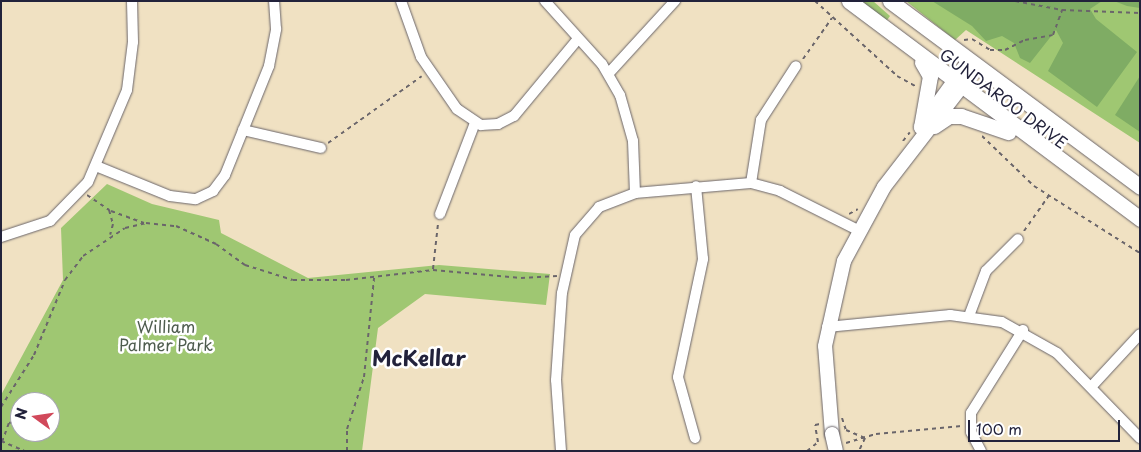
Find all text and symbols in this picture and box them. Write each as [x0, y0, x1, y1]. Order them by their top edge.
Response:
street label: GUNDAROO DRIVE [936, 44, 1072, 152]
park label: William Palmer Park [119, 316, 213, 354]
district label: McKellar [372, 344, 466, 370]
north arrow [10, 392, 60, 442]
text: N [9, 406, 32, 421]
scale bar [971, 410, 1124, 442]
text: 100 m [976, 417, 1022, 440]

